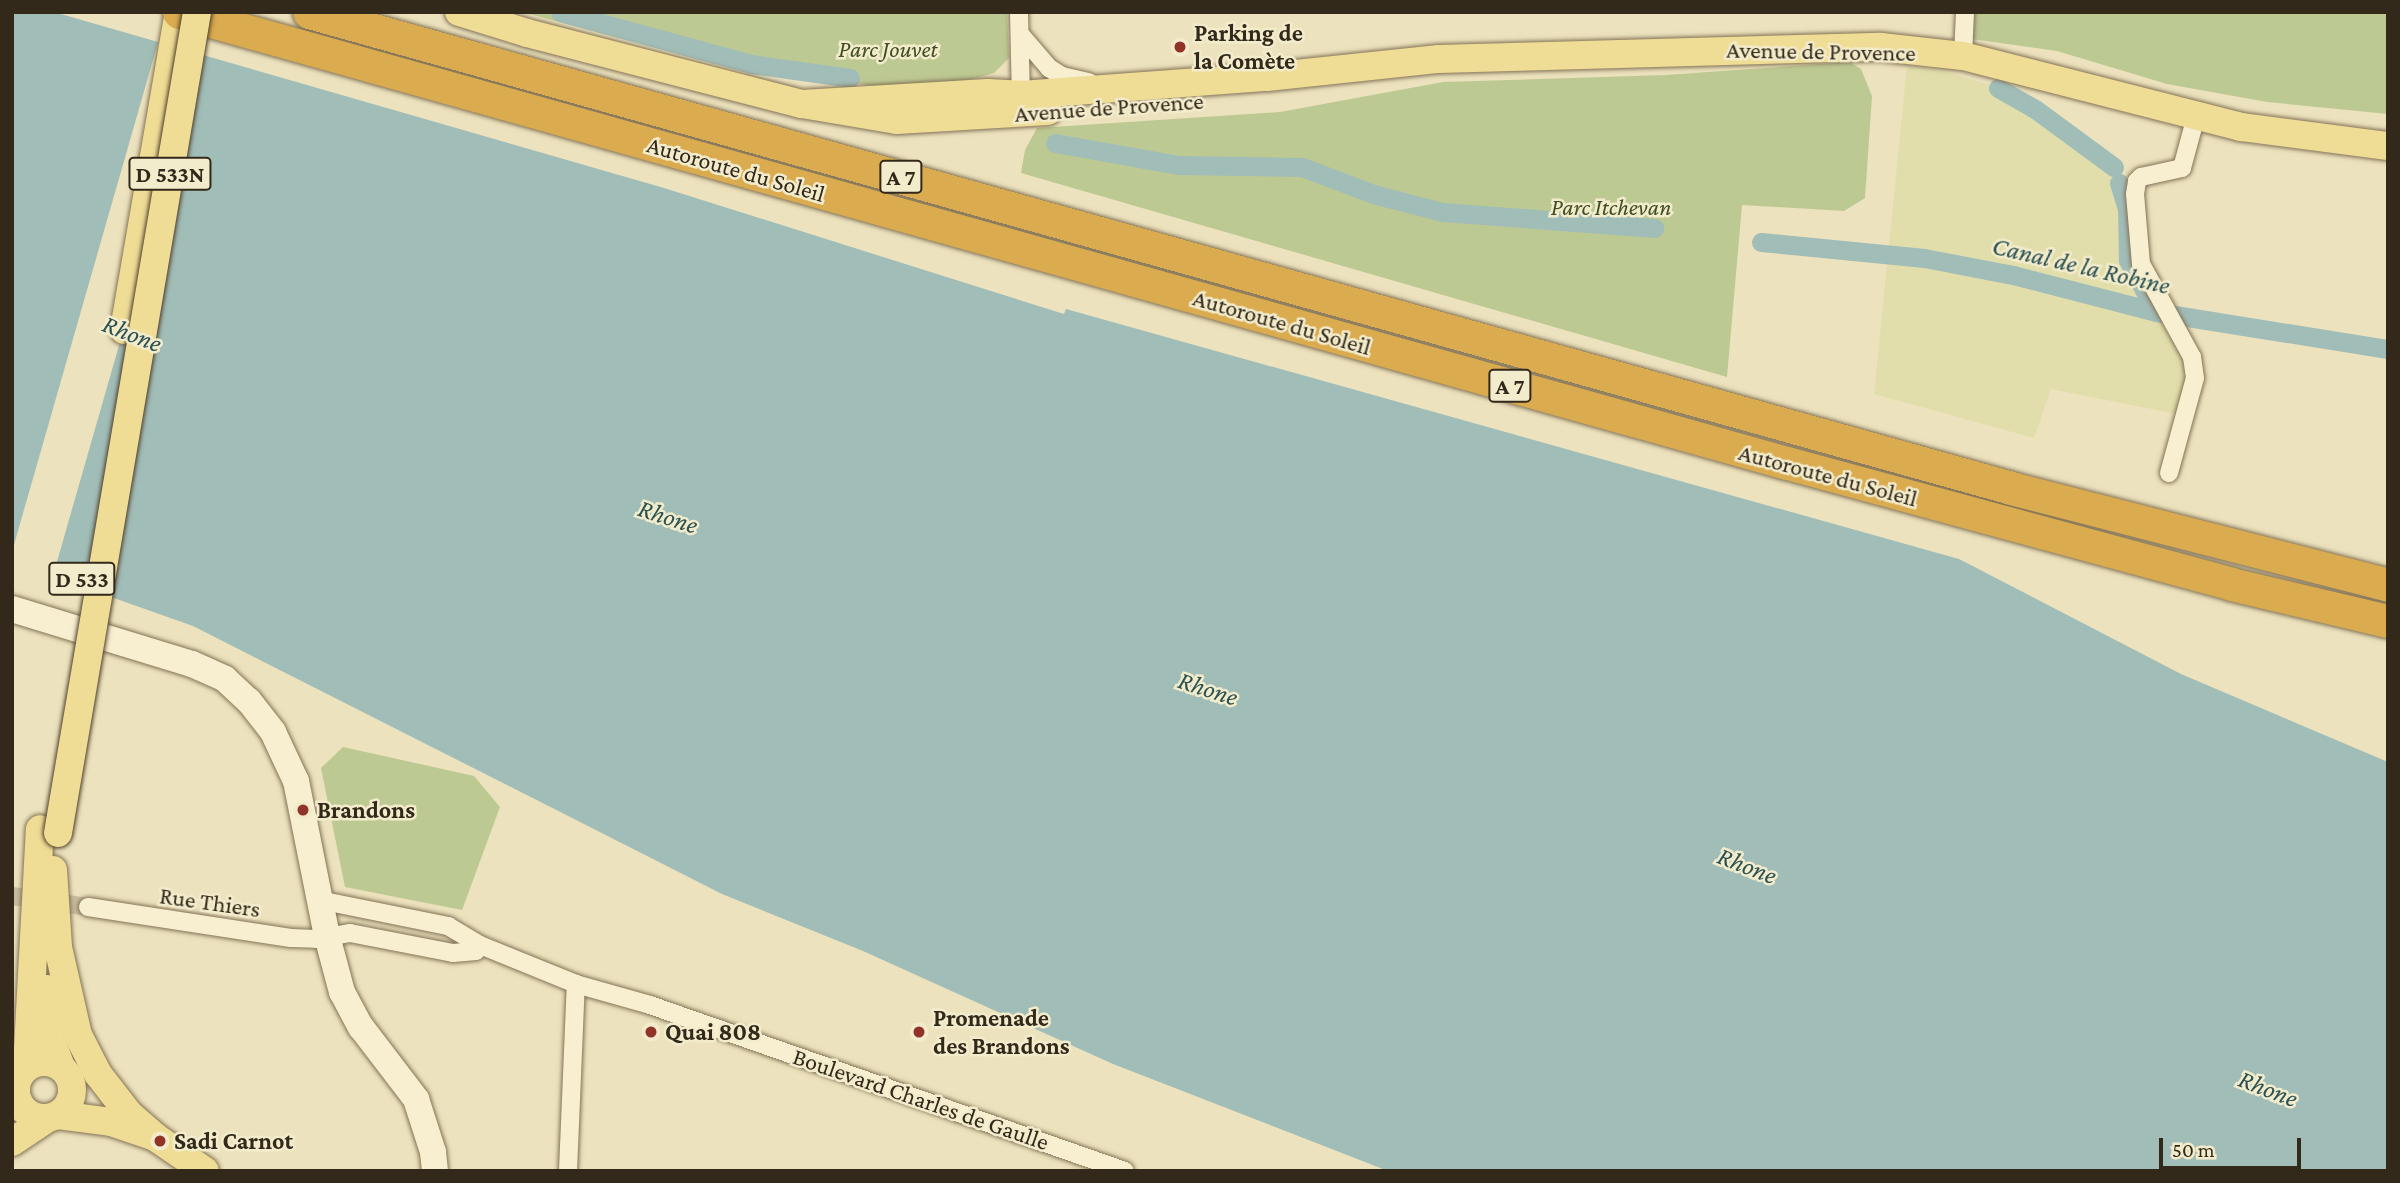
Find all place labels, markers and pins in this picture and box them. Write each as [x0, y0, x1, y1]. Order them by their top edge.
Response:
place label: Parking de la Comète [1194, 19, 1303, 75]
marker: Parking de la Comète [1172, 39, 1188, 55]
place label: Brandons [317, 796, 415, 824]
marker: Brandons [295, 802, 311, 818]
place label: Promenade des Brandons [933, 1004, 1070, 1060]
place label: Quai 808 [665, 1018, 761, 1046]
marker: Quai 808 [643, 1024, 659, 1040]
marker: Promenade des Brandons [911, 1024, 927, 1040]
place label: Sadi Carnot [174, 1127, 293, 1155]
marker: Sadi Carnot [152, 1133, 168, 1149]

